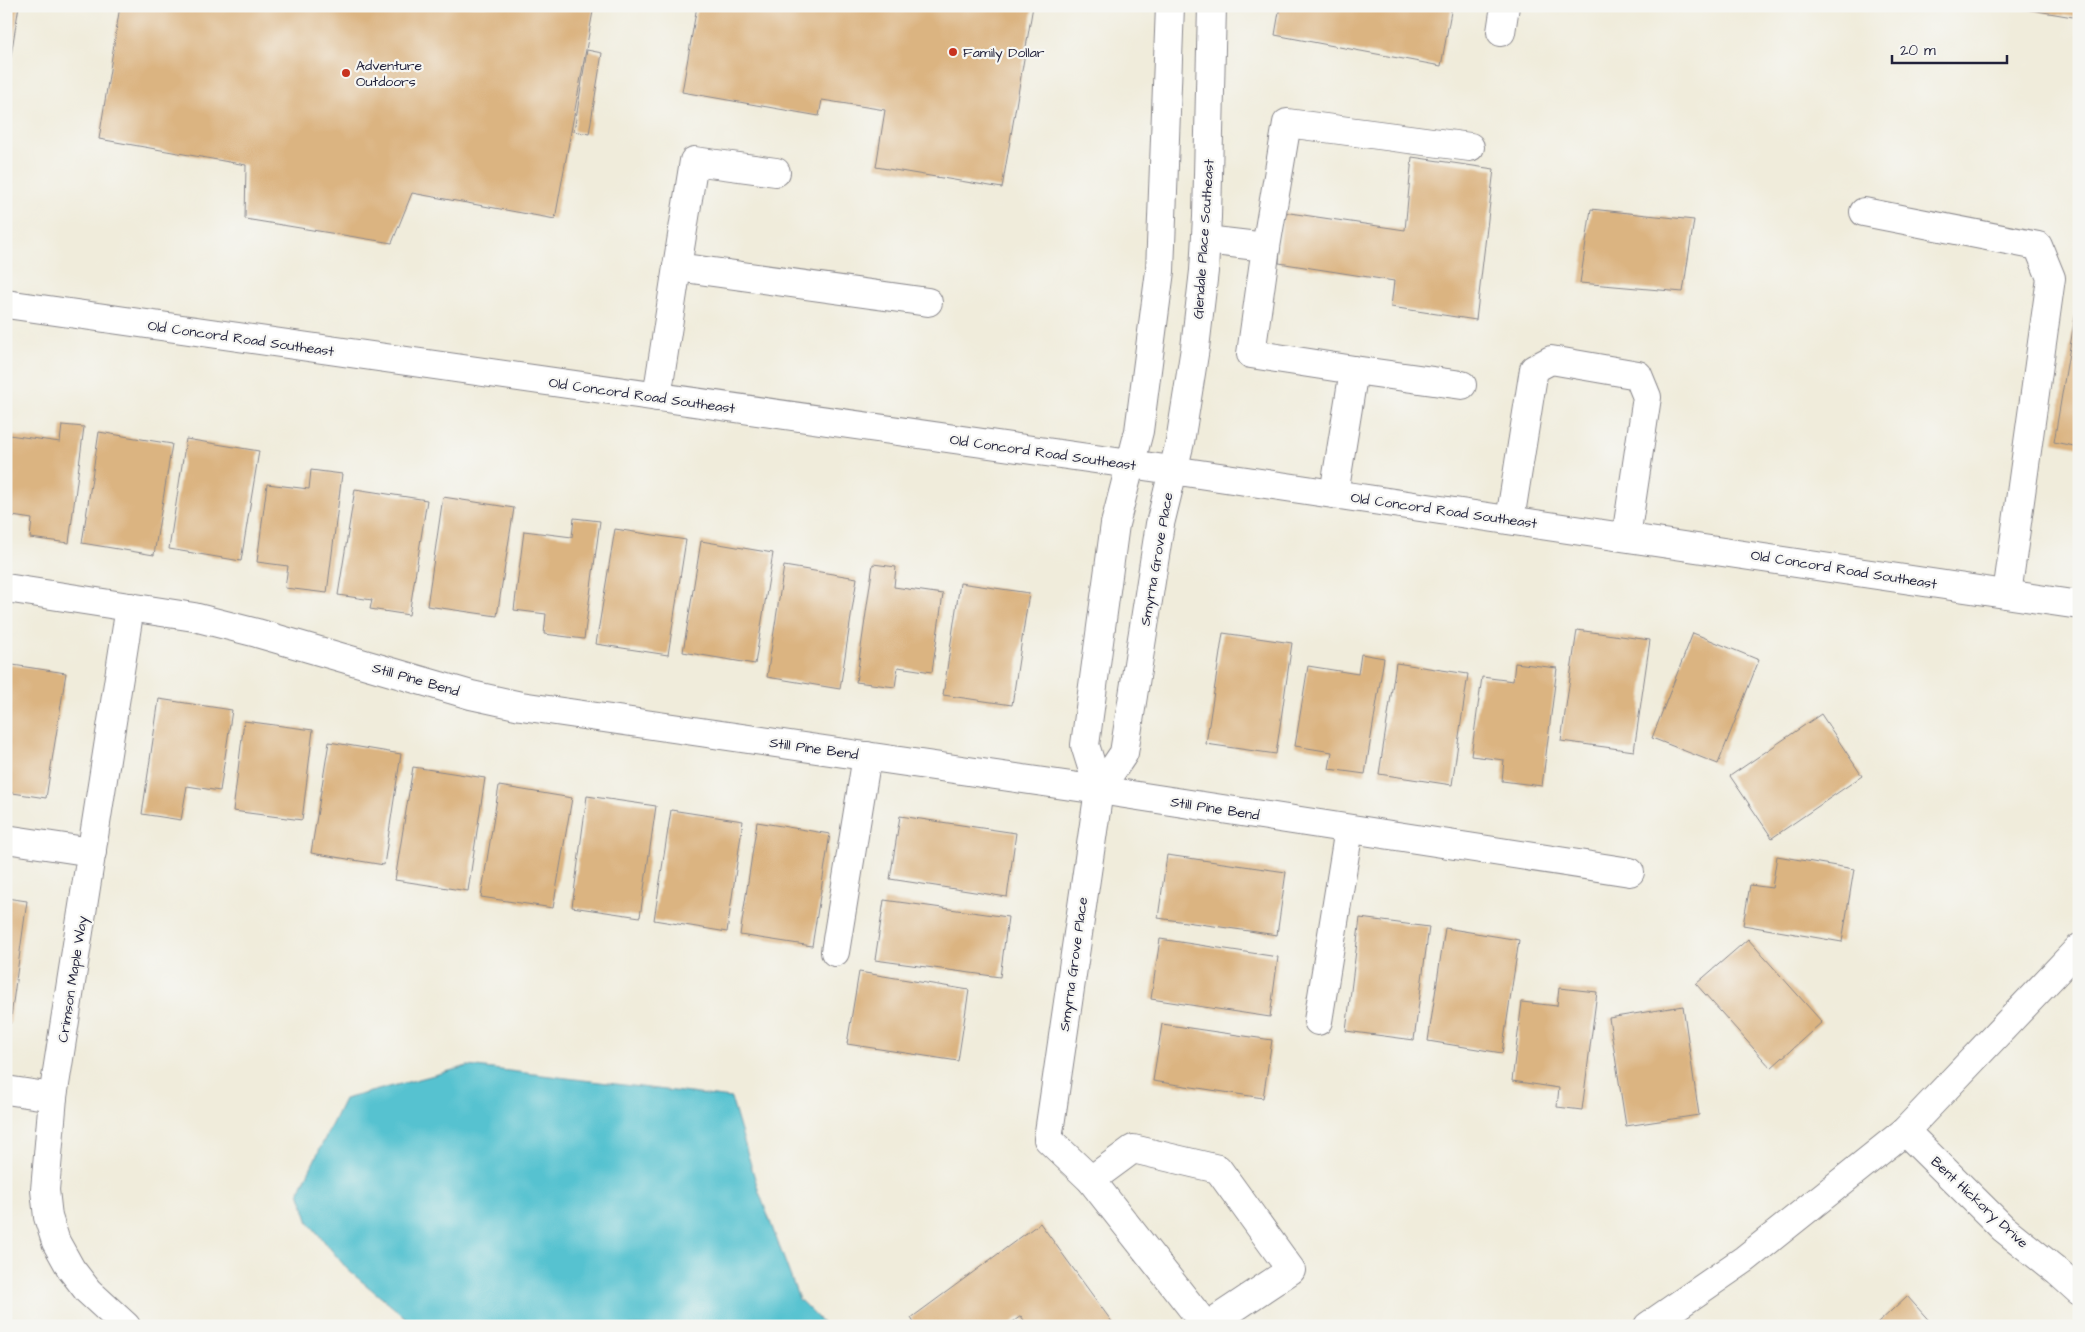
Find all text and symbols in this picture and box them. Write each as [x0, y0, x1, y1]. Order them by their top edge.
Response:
scale bar [1892, 32, 2008, 64]
text: 20 m [1900, 40, 1936, 61]
place label: Family Dollar [963, 43, 1045, 63]
marker: Family Dollar [947, 46, 959, 58]
place label: Adventure Outdoors [356, 56, 422, 92]
marker: Adventure Outdoors [340, 67, 352, 79]
street label: Glendale Place Southeast [1188, 158, 1220, 320]
street label: Old Concord Road Southeast [146, 316, 336, 362]
street label: Old Concord Road Southeast [547, 373, 737, 419]
street label: Old Concord Road Southeast [948, 430, 1138, 476]
street label: Old Concord Road Southeast [1349, 488, 1539, 534]
street label: Smyrna Grove Place [1135, 490, 1179, 628]
street label: Old Concord Road Southeast [1749, 545, 1939, 595]
street label: Still Pine Bend [370, 658, 462, 702]
street label: Still Pine Bend [768, 733, 860, 765]
street label: Still Pine Bend [1169, 792, 1261, 826]
street label: Smyrna Grove Place [1055, 895, 1093, 1033]
street label: Crimson Maple Way [53, 914, 93, 1044]
street label: Bent Hickory Drive [1926, 1152, 2033, 1253]

